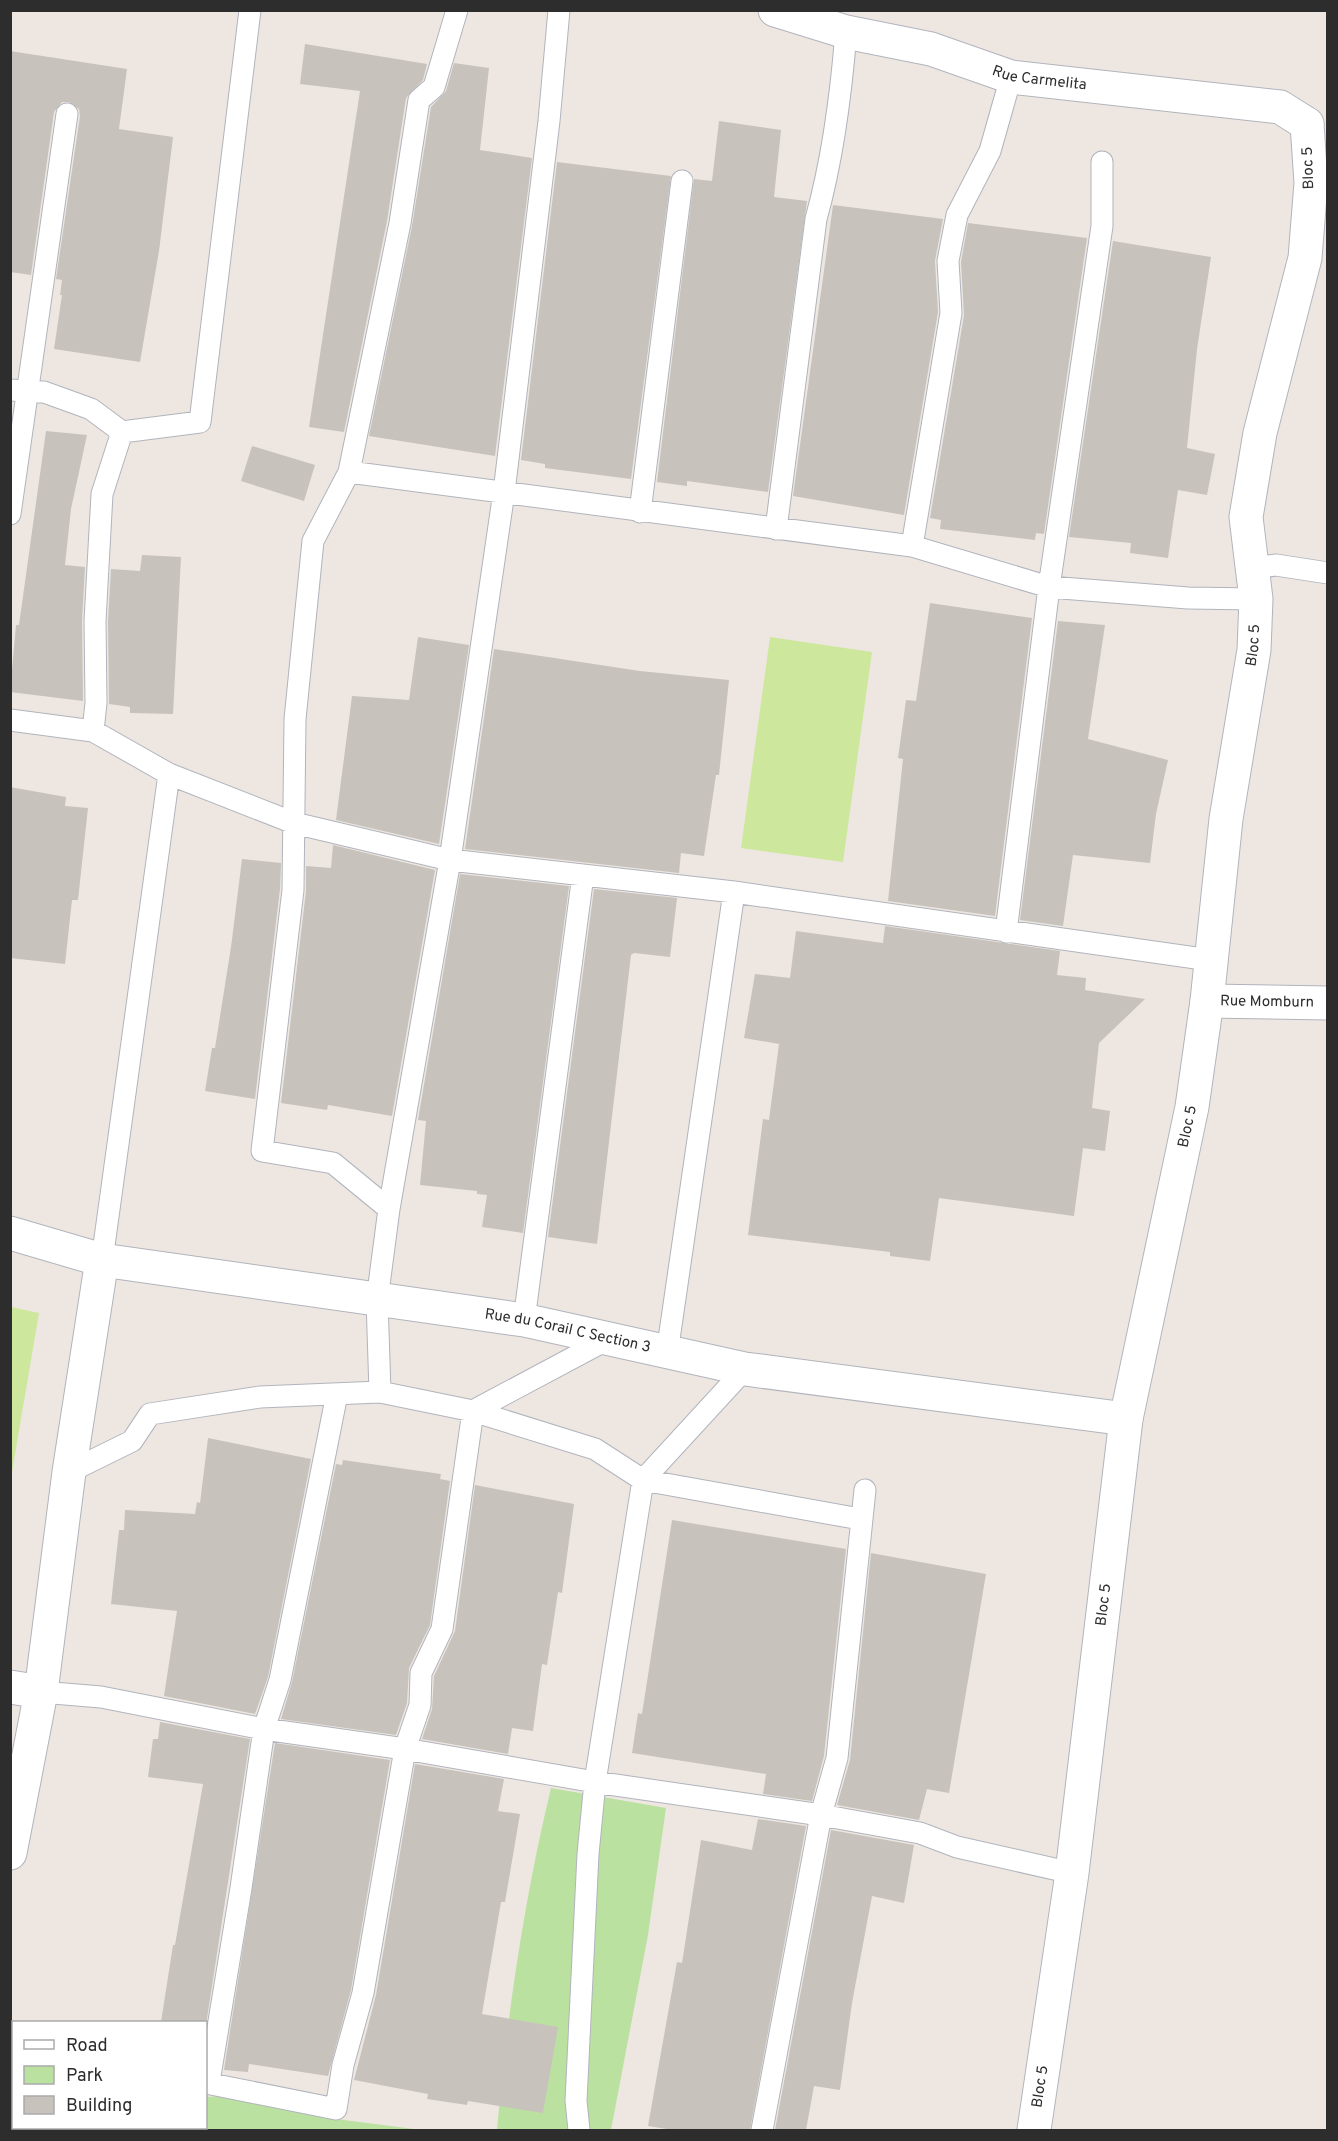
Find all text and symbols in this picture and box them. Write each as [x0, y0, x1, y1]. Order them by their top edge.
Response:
street label: Rue Carmelita [989, 62, 1088, 95]
street label: Bloc 5 [1299, 146, 1319, 190]
street label: Bloc 5 [1242, 624, 1265, 668]
street label: Rue Momburn [1220, 992, 1314, 1012]
street label: Bloc 5 [1174, 1104, 1202, 1149]
street label: Rue du Corail C Section 3 [483, 1305, 652, 1357]
street label: Bloc 5 [1092, 1582, 1116, 1627]
legend [12, 2021, 207, 2129]
text: Road [66, 2035, 108, 2058]
street label: Bloc 5 [1028, 2064, 1053, 2109]
text: Park [66, 2065, 103, 2088]
text: Building [66, 2095, 132, 2118]

